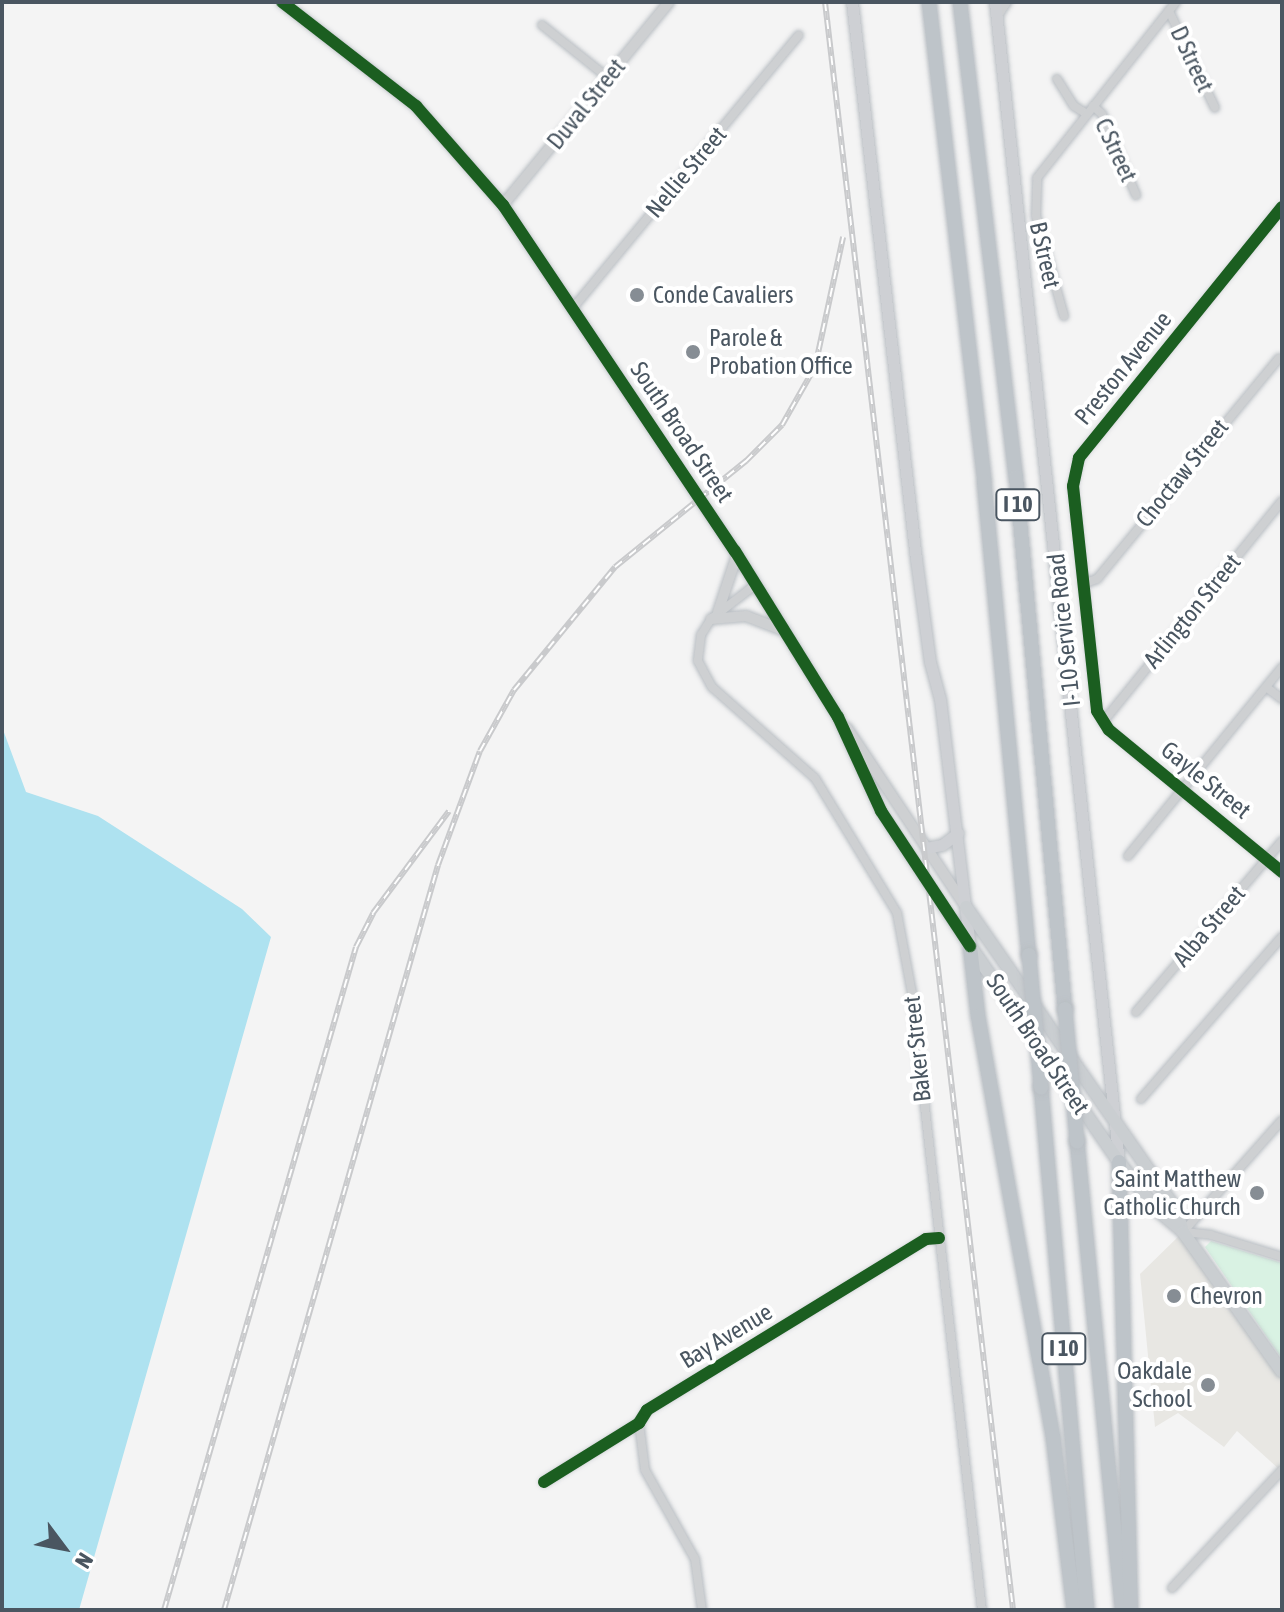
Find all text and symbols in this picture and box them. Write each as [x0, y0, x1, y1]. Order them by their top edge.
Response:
street label: D Street [1164, 21, 1220, 97]
street label: Duval Street [541, 53, 631, 155]
street label: C Street [1089, 114, 1143, 186]
street label: Nellie Street [640, 121, 732, 223]
street label: B Street [1023, 219, 1067, 291]
place label: Conde Cavaliers [653, 281, 793, 309]
marker: Conde Cavaliers [628, 286, 646, 304]
street label: Preston Avenue [1069, 306, 1177, 430]
place label: Parole & Probation Office [709, 324, 853, 380]
marker: Parole & Probation Office [684, 343, 702, 361]
street label: South Broad Street [624, 356, 740, 508]
street label: Choctaw Street [1130, 413, 1234, 533]
road number: I 10 [994, 487, 1042, 523]
street label: Arlington Street [1137, 548, 1247, 674]
street label: I- 10 Service Road [1042, 552, 1086, 708]
street label: Gayle Street [1155, 735, 1257, 825]
street label: Alba Street [1167, 880, 1251, 972]
street label: South Broad Street [980, 968, 1096, 1120]
street label: Baker Street [897, 995, 937, 1103]
place label: Saint Matthew Catholic Church [1104, 1165, 1241, 1221]
marker: Saint Matthew Catholic Church [1248, 1184, 1266, 1202]
place label: Chevron [1190, 1282, 1263, 1310]
marker: Chevron [1165, 1287, 1183, 1305]
street label: Bay Avenue [675, 1297, 777, 1375]
road number: I 10 [1040, 1331, 1088, 1367]
place label: Oakdale School [1117, 1357, 1192, 1413]
marker: Oakdale School [1199, 1376, 1217, 1394]
north arrow [24, 1508, 104, 1588]
text: N [70, 1548, 99, 1573]

